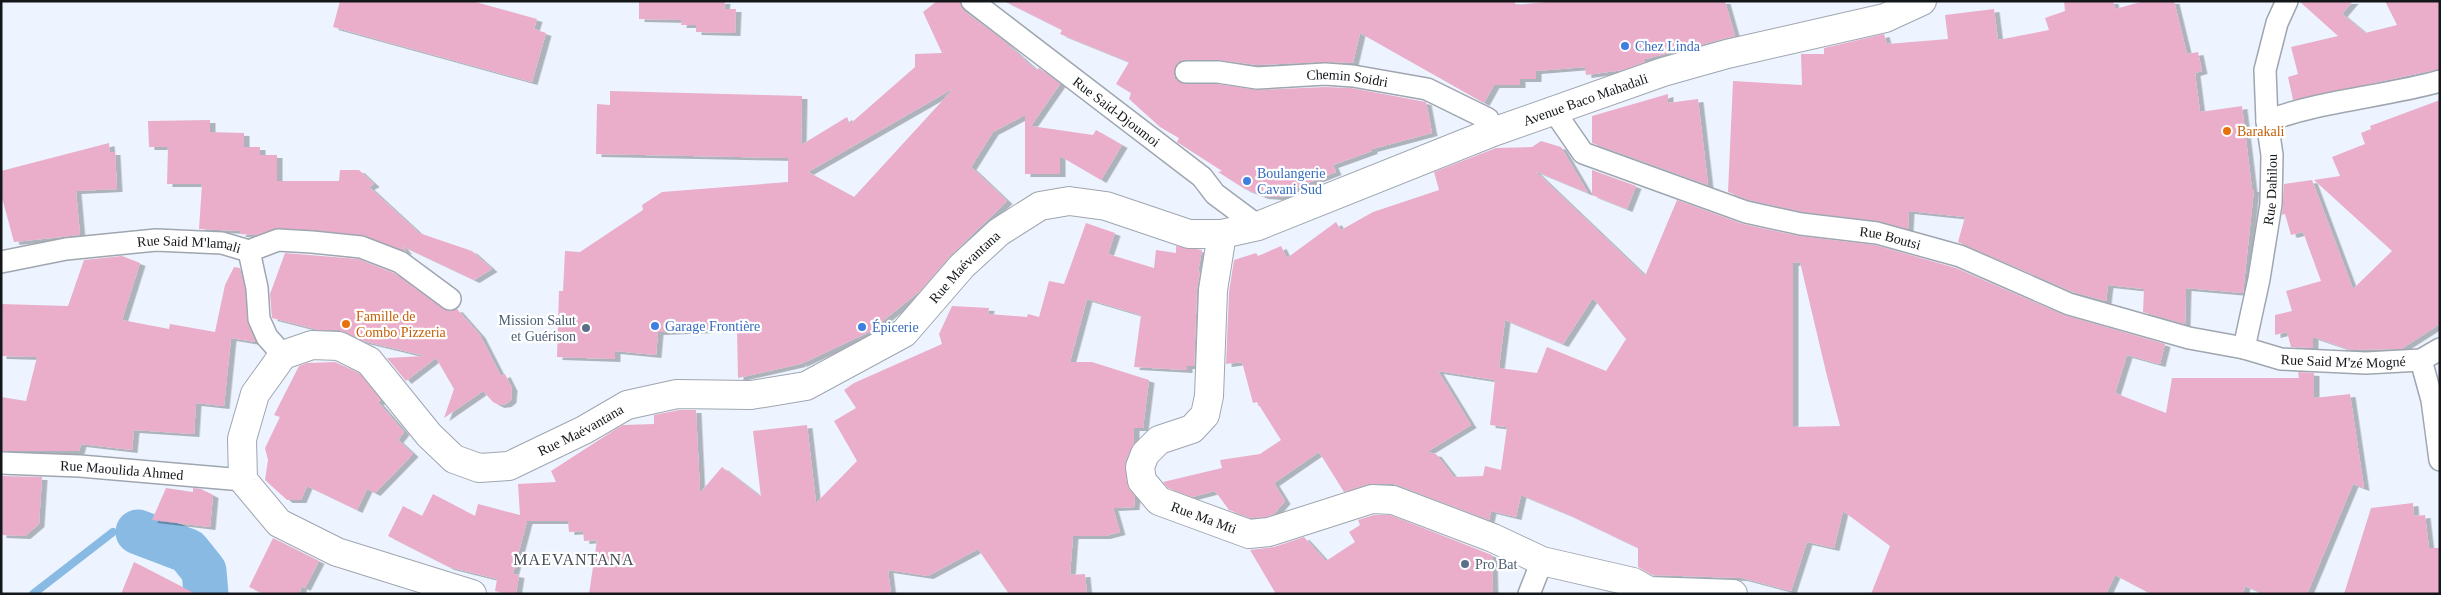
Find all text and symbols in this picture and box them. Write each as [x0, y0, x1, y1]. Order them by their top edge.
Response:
place label: Chez Linda [1635, 39, 1701, 54]
marker: Chez Linda [1619, 40, 1631, 52]
street label: Chemin Soidri [1306, 66, 1389, 90]
street label: Avenue Baco Mahadali [1521, 70, 1650, 128]
street label: Rue Said-Djoumoi [1070, 74, 1163, 150]
place label: Barakali [2237, 124, 2285, 139]
marker: Barakali [2221, 125, 2233, 137]
street label: Rue Dahilou [2260, 154, 2280, 226]
place label: Boulangerie Cavani Sud [1257, 166, 1325, 197]
marker: Boulangerie Cavani Sud [1241, 175, 1253, 187]
street label: Rue Boutsi [1859, 223, 1923, 252]
street label: Rue Maévantana [926, 227, 1003, 306]
street label: Rue Said M'lamali [136, 232, 243, 256]
place label: Famille de Combo Pizzeria [356, 309, 447, 340]
place label: Mission Salut et Guérison [499, 313, 576, 344]
marker: Famille de Combo Pizzeria [340, 318, 352, 330]
place label: Garage Frontière [665, 319, 760, 334]
place label: Épicerie [872, 319, 919, 335]
marker: Garage Frontière [649, 320, 661, 332]
marker: Épicerie [856, 321, 868, 333]
marker: Mission Salut et Guérison [580, 322, 592, 334]
street label: Rue Said M'zé Mogné [2280, 351, 2406, 370]
street label: Rue Maévantana [535, 401, 627, 459]
street label: Rue Maoulida Ahmed [60, 458, 184, 482]
street label: Rue Ma Mti [1169, 499, 1239, 536]
district label: MAEVANTANA [513, 551, 635, 568]
place label: Pro Bat [1475, 557, 1518, 572]
marker: Pro Bat [1459, 558, 1471, 570]

